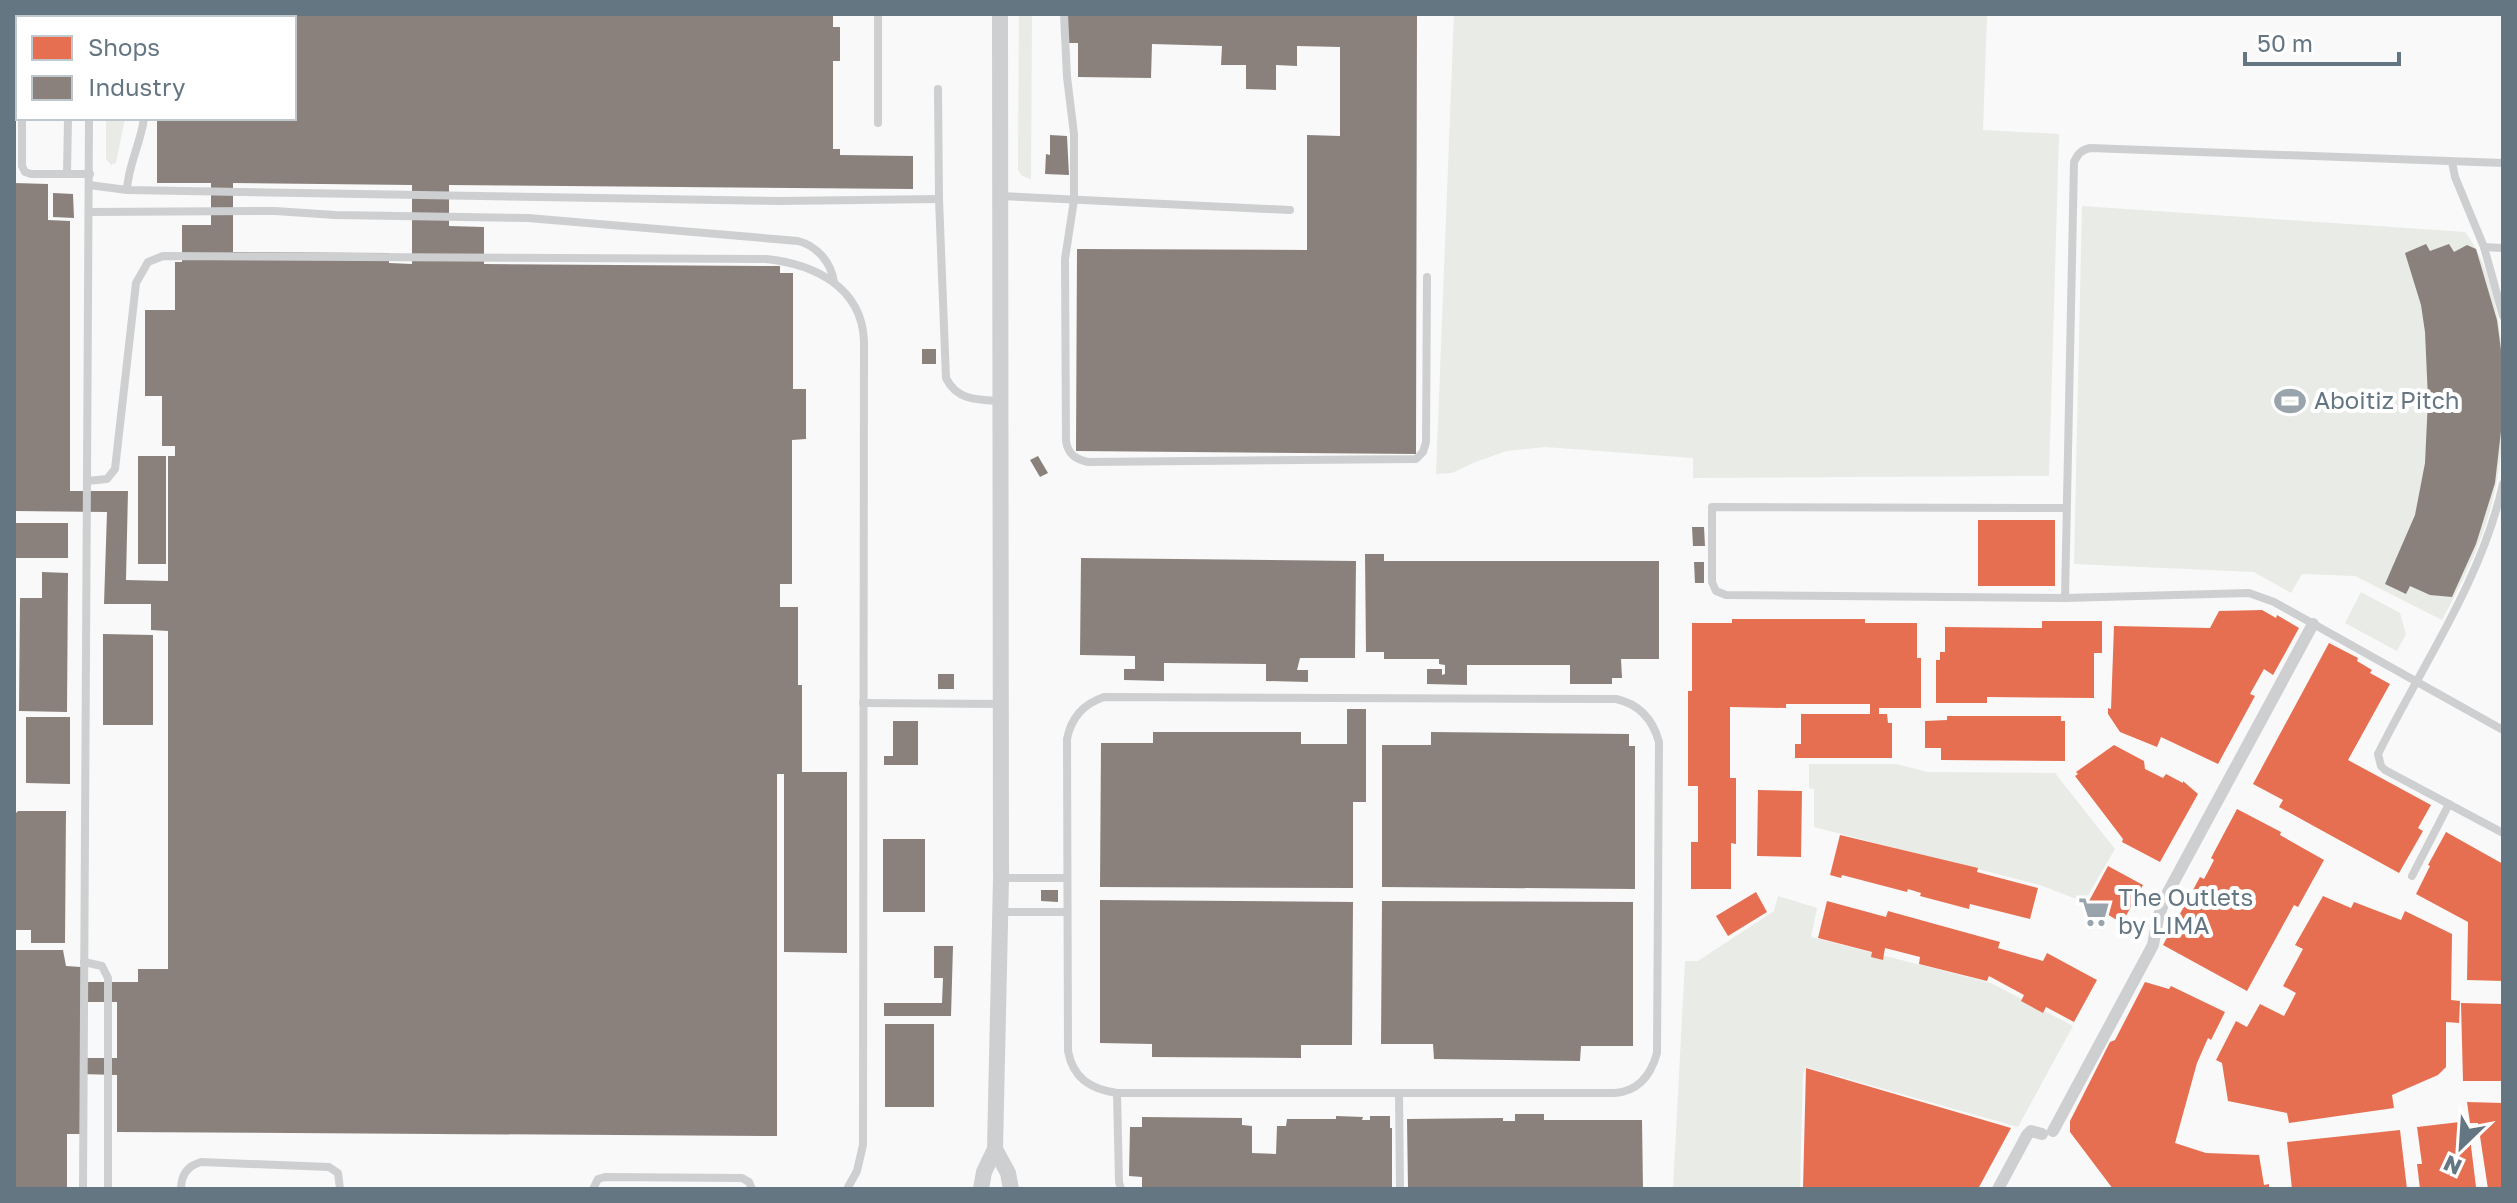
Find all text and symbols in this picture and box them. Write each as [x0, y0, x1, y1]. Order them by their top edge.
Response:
legend [16, 16, 296, 120]
scale bar [2245, 16, 2399, 66]
text: 50 m [2257, 28, 2313, 57]
text: Shops [88, 32, 160, 61]
text: Industry [88, 72, 185, 101]
sports icon: Aboitiz Pitch [2273, 384, 2307, 418]
place label: Aboitiz Pitch [2314, 385, 2460, 414]
place label: The Outlets by LIMA [2118, 882, 2253, 939]
supermarket icon: The Outlets by LIMA [2077, 895, 2111, 929]
north arrow [2421, 1107, 2501, 1187]
text: N [2439, 1150, 2466, 1181]

